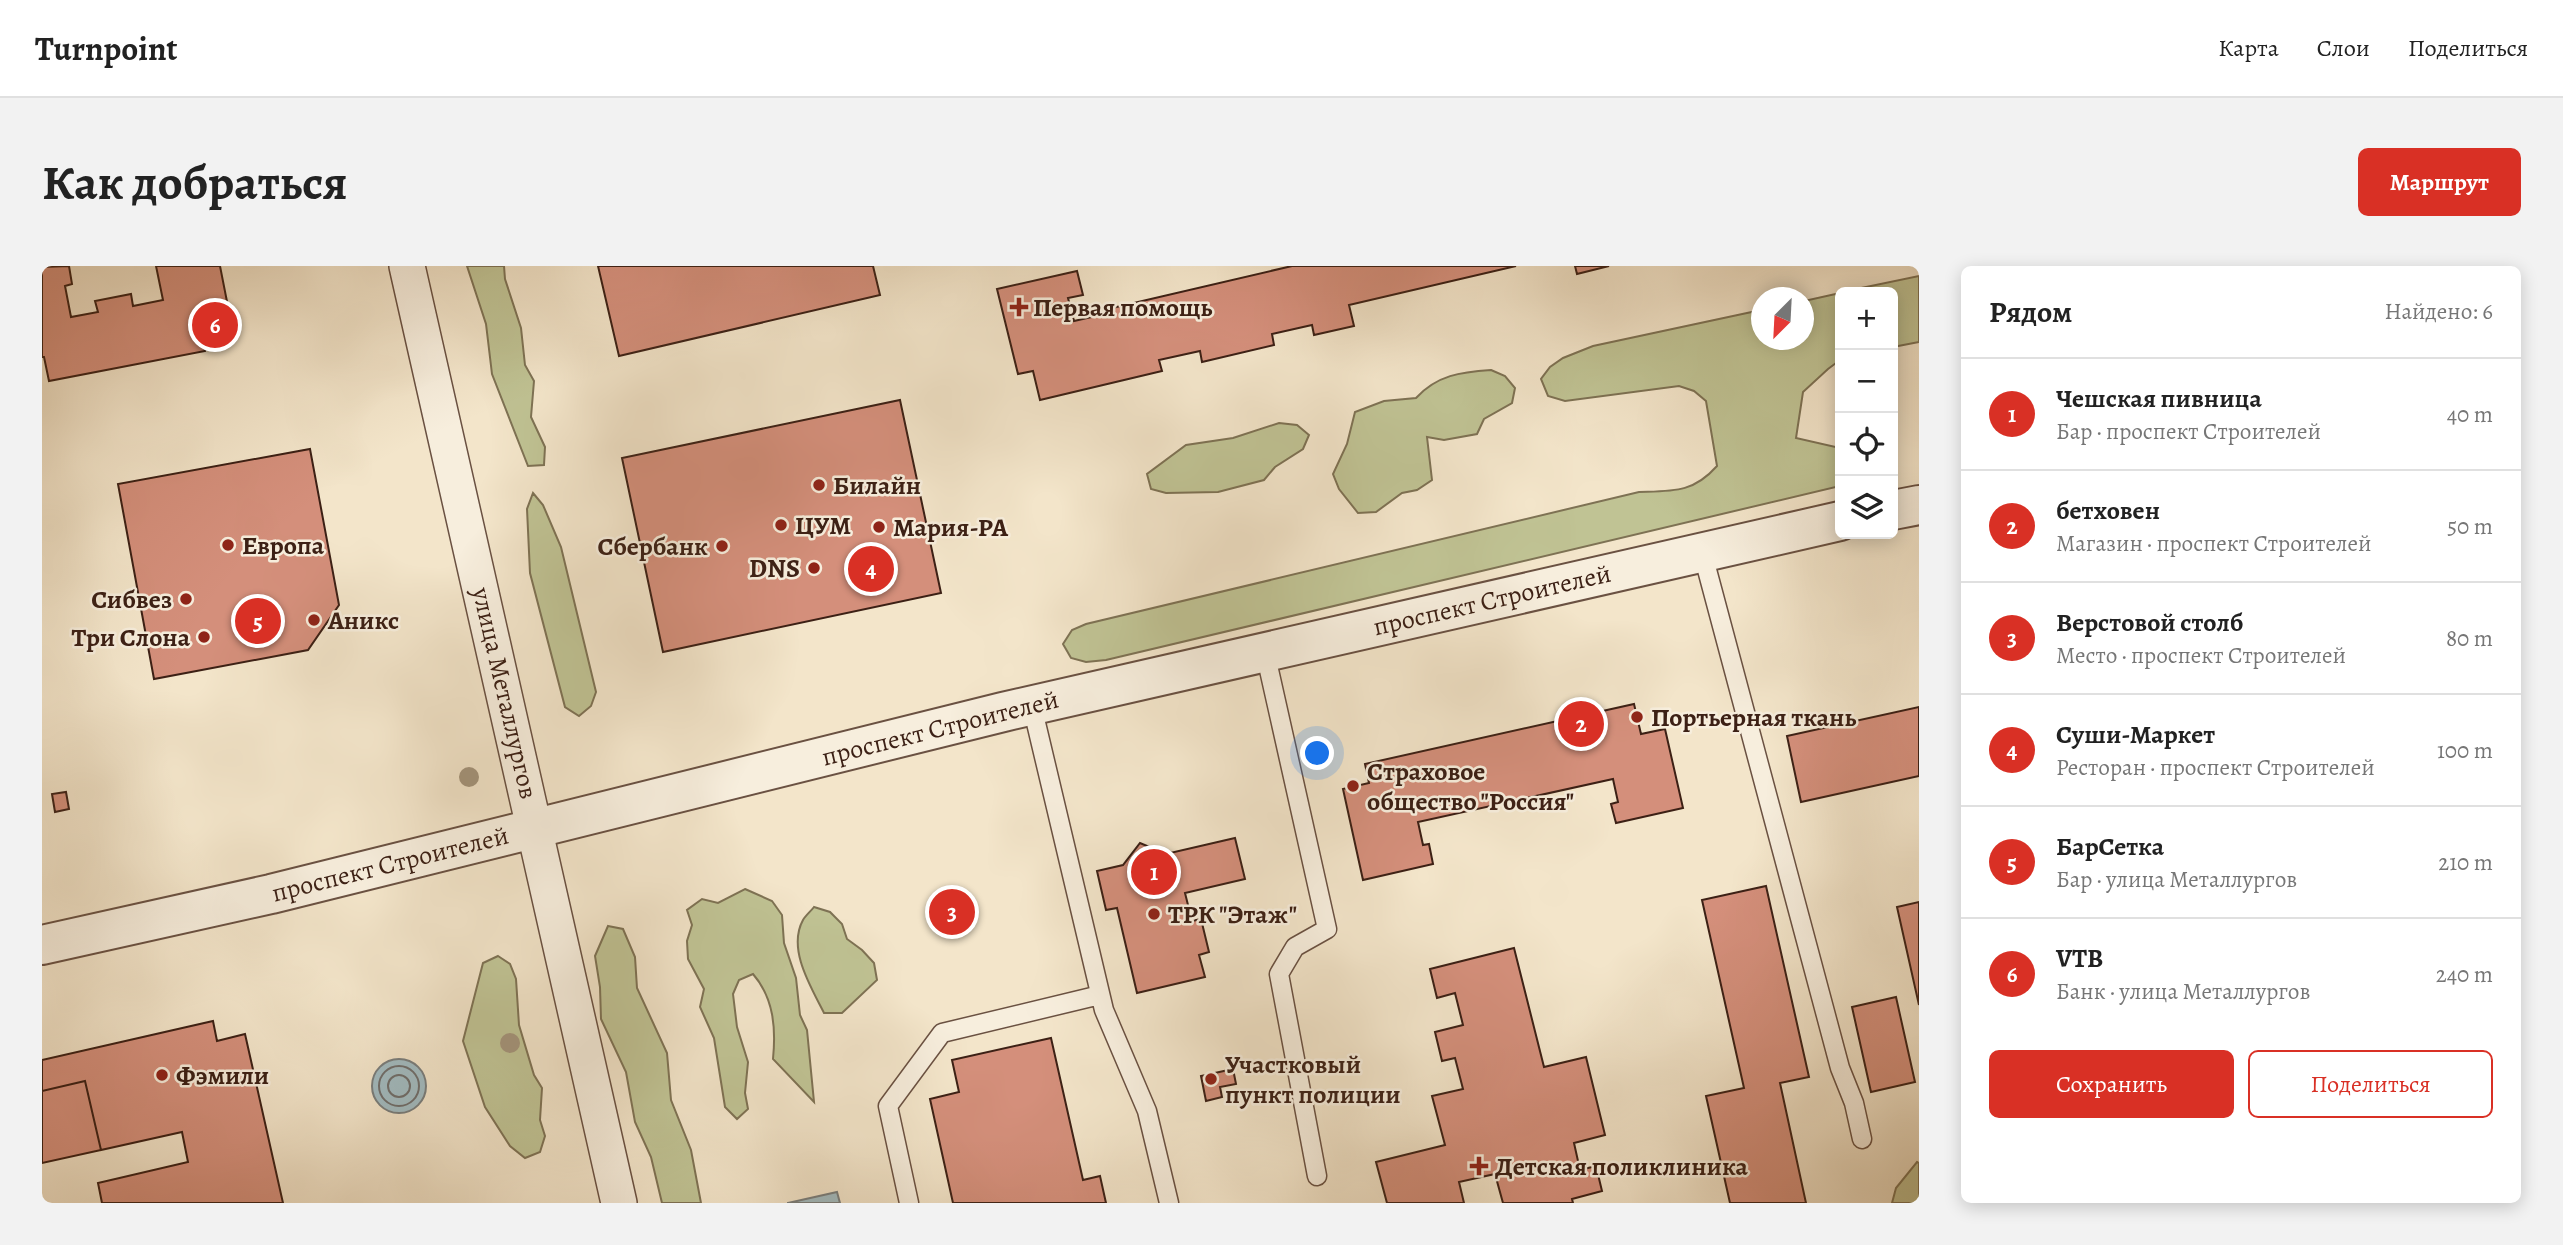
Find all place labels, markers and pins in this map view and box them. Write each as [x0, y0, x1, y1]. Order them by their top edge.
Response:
place label: Первая помощь [1033, 290, 1213, 325]
pin: 6 [192, 299, 238, 351]
marker: Первая помощь [1011, 299, 1027, 315]
place label: Билайн [833, 468, 921, 503]
marker: Билайн [811, 477, 827, 493]
place label: ЦУМ [795, 508, 851, 543]
place label: Мария-РА [893, 510, 1009, 545]
marker: ЦУМ [773, 517, 789, 533]
marker: Мария-РА [871, 519, 887, 535]
place label: Европа [242, 528, 325, 563]
place label: Сбербанк [597, 529, 708, 564]
marker: Европа [220, 537, 236, 553]
marker: Сбербанк [714, 538, 730, 554]
pin: 4 [848, 543, 894, 595]
place label: DNS [749, 551, 800, 586]
marker: DNS [806, 560, 822, 576]
place label: Сибвез [91, 582, 172, 617]
marker: Сибвез [178, 591, 194, 607]
pin: 5 [235, 595, 281, 647]
place label: Аникс [327, 603, 399, 638]
marker: Аникс [306, 612, 322, 628]
place label: Три Слона [71, 620, 191, 655]
marker: Три Слона [196, 629, 212, 645]
pin: 2 [1558, 698, 1604, 750]
place label: Портьерная ткань [1651, 700, 1856, 735]
marker: Портьерная ткань [1629, 709, 1645, 725]
place label: Страховое общество "Россия" [1367, 754, 1574, 819]
marker: Страховое общество "Россия" [1345, 778, 1361, 794]
pin: 1 [1131, 846, 1177, 898]
pin: 3 [929, 886, 975, 938]
place label: ТРК "Этаж" [1168, 897, 1297, 932]
marker: ТРК "Этаж" [1146, 906, 1162, 922]
place label: Участковый пункт полиции [1225, 1047, 1401, 1112]
place label: Фэмили [176, 1058, 269, 1093]
marker: Фэмили [154, 1067, 170, 1083]
marker: Участковый пункт полиции [1203, 1071, 1219, 1087]
place label: Детская поликлиника [1495, 1149, 1749, 1184]
marker: Детская поликлиника [1469, 1156, 1489, 1176]

